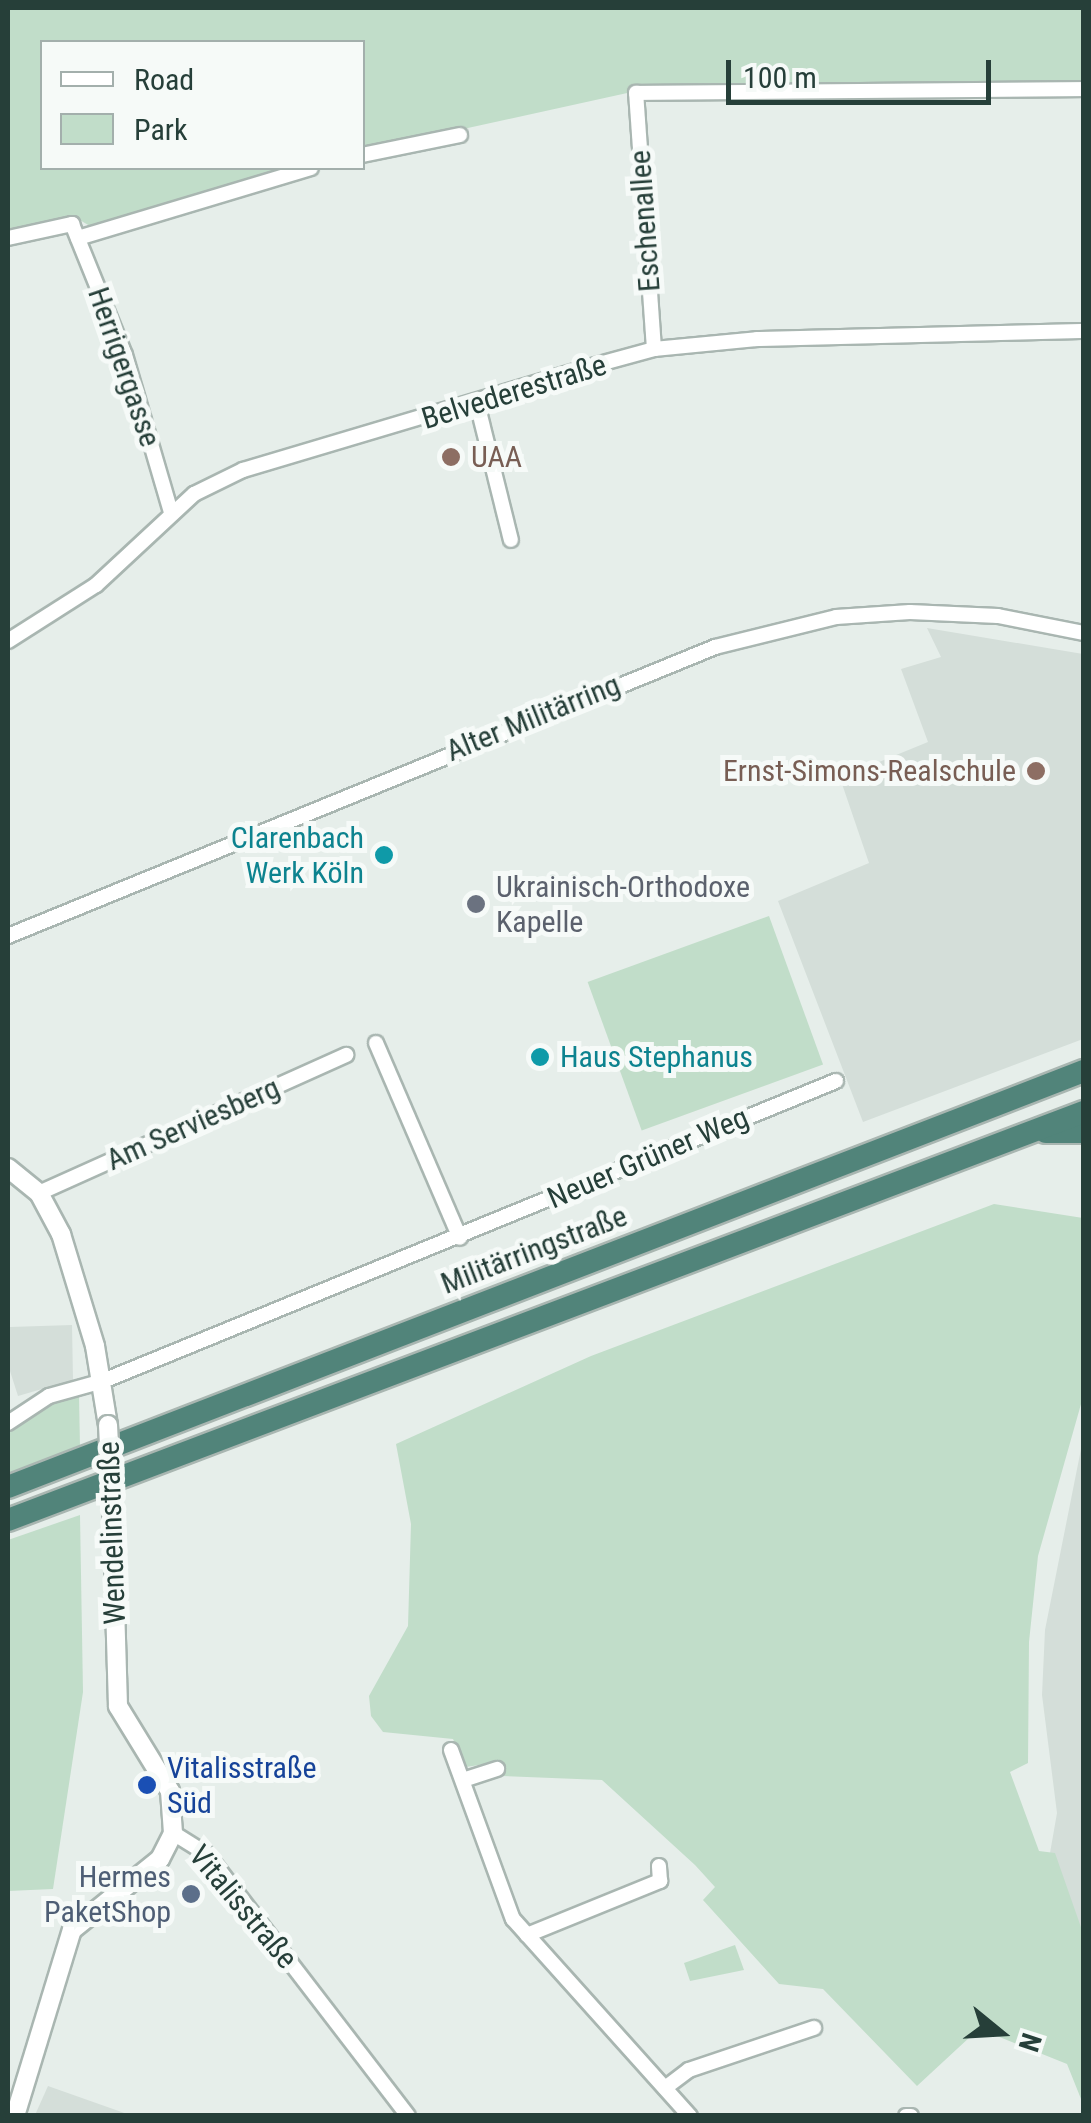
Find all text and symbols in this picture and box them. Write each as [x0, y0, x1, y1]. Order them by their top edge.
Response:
legend [40, 40, 365, 170]
scale bar [731, 40, 996, 102]
text: 100 m [743, 60, 817, 95]
text: Road [134, 62, 194, 97]
text: Park [134, 112, 188, 147]
street label: Eschenallee [622, 149, 668, 293]
street label: Herrigergasse [80, 283, 168, 451]
street label: Belvederestraße [417, 347, 611, 437]
place label: UAA [471, 439, 522, 475]
marker: UAA [440, 446, 462, 468]
street label: Alter Militärring [441, 667, 625, 769]
place label: Ernst-Simons-Realschule [723, 753, 1016, 789]
marker: Ernst-Simons-Realschule [1025, 760, 1047, 782]
place label: Clarenbach Werk Köln [231, 820, 364, 890]
marker: Clarenbach Werk Köln [373, 844, 395, 866]
place label: Ukrainisch-Orthodoxe Kapelle [496, 869, 750, 940]
marker: Ukrainisch-Orthodoxe Kapelle [465, 893, 487, 915]
place label: Haus Stephanus [560, 1039, 753, 1075]
marker: Haus Stephanus [529, 1046, 551, 1068]
street label: Am Serviesberg [101, 1070, 285, 1178]
street label: Neuer Grüner Weg [542, 1100, 754, 1216]
street label: Militärringstraße [436, 1198, 632, 1302]
street label: Wendelinstraße [91, 1441, 133, 1625]
place label: Vitalisstraße Süd [167, 1750, 317, 1820]
marker: Vitalisstraße Süd [136, 1774, 158, 1796]
street label: Vitalisstraße [181, 1838, 305, 1976]
place label: Hermes PaketShop [44, 1859, 171, 1930]
marker: Hermes PaketShop [180, 1883, 202, 1905]
north arrow [951, 1983, 1051, 2083]
text: N [1012, 2029, 1048, 2056]

